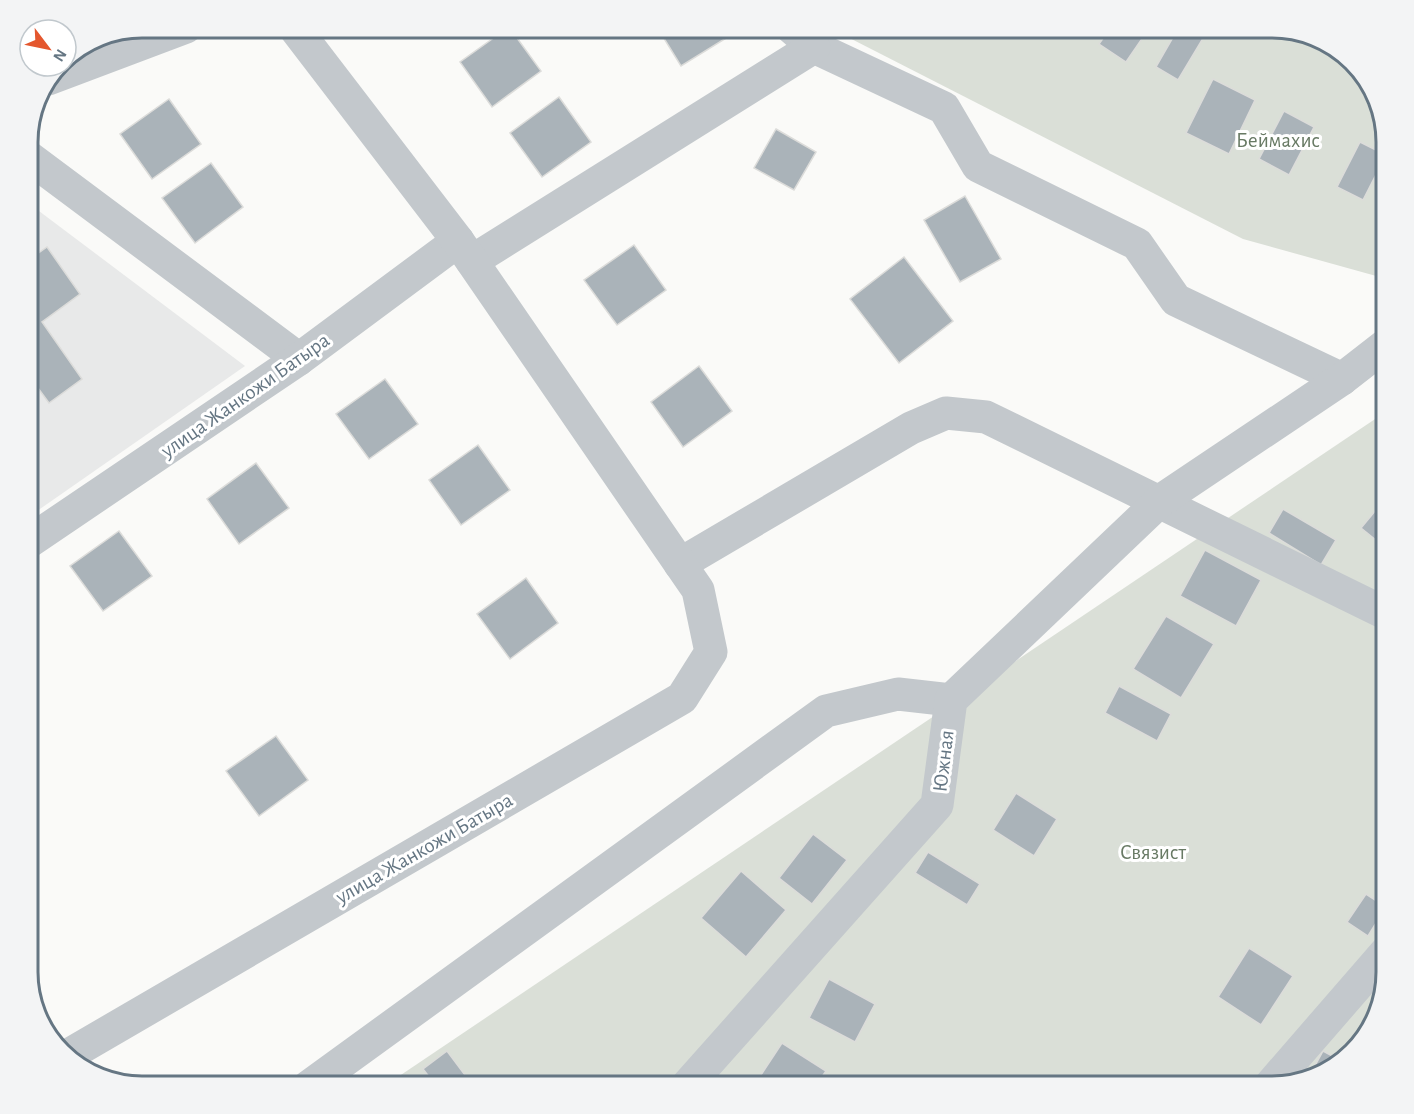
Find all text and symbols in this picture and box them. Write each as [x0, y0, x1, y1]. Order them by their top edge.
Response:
north arrow [18, 18, 78, 78]
text: N [50, 46, 70, 64]
park label: Беймахис [1236, 130, 1320, 151]
street label: улица Жанкожи Батыра [156, 329, 334, 462]
street label: Южная [929, 729, 958, 793]
street label: улица Жанкожи Батыра [331, 789, 517, 908]
park label: Связист [1120, 842, 1186, 863]

